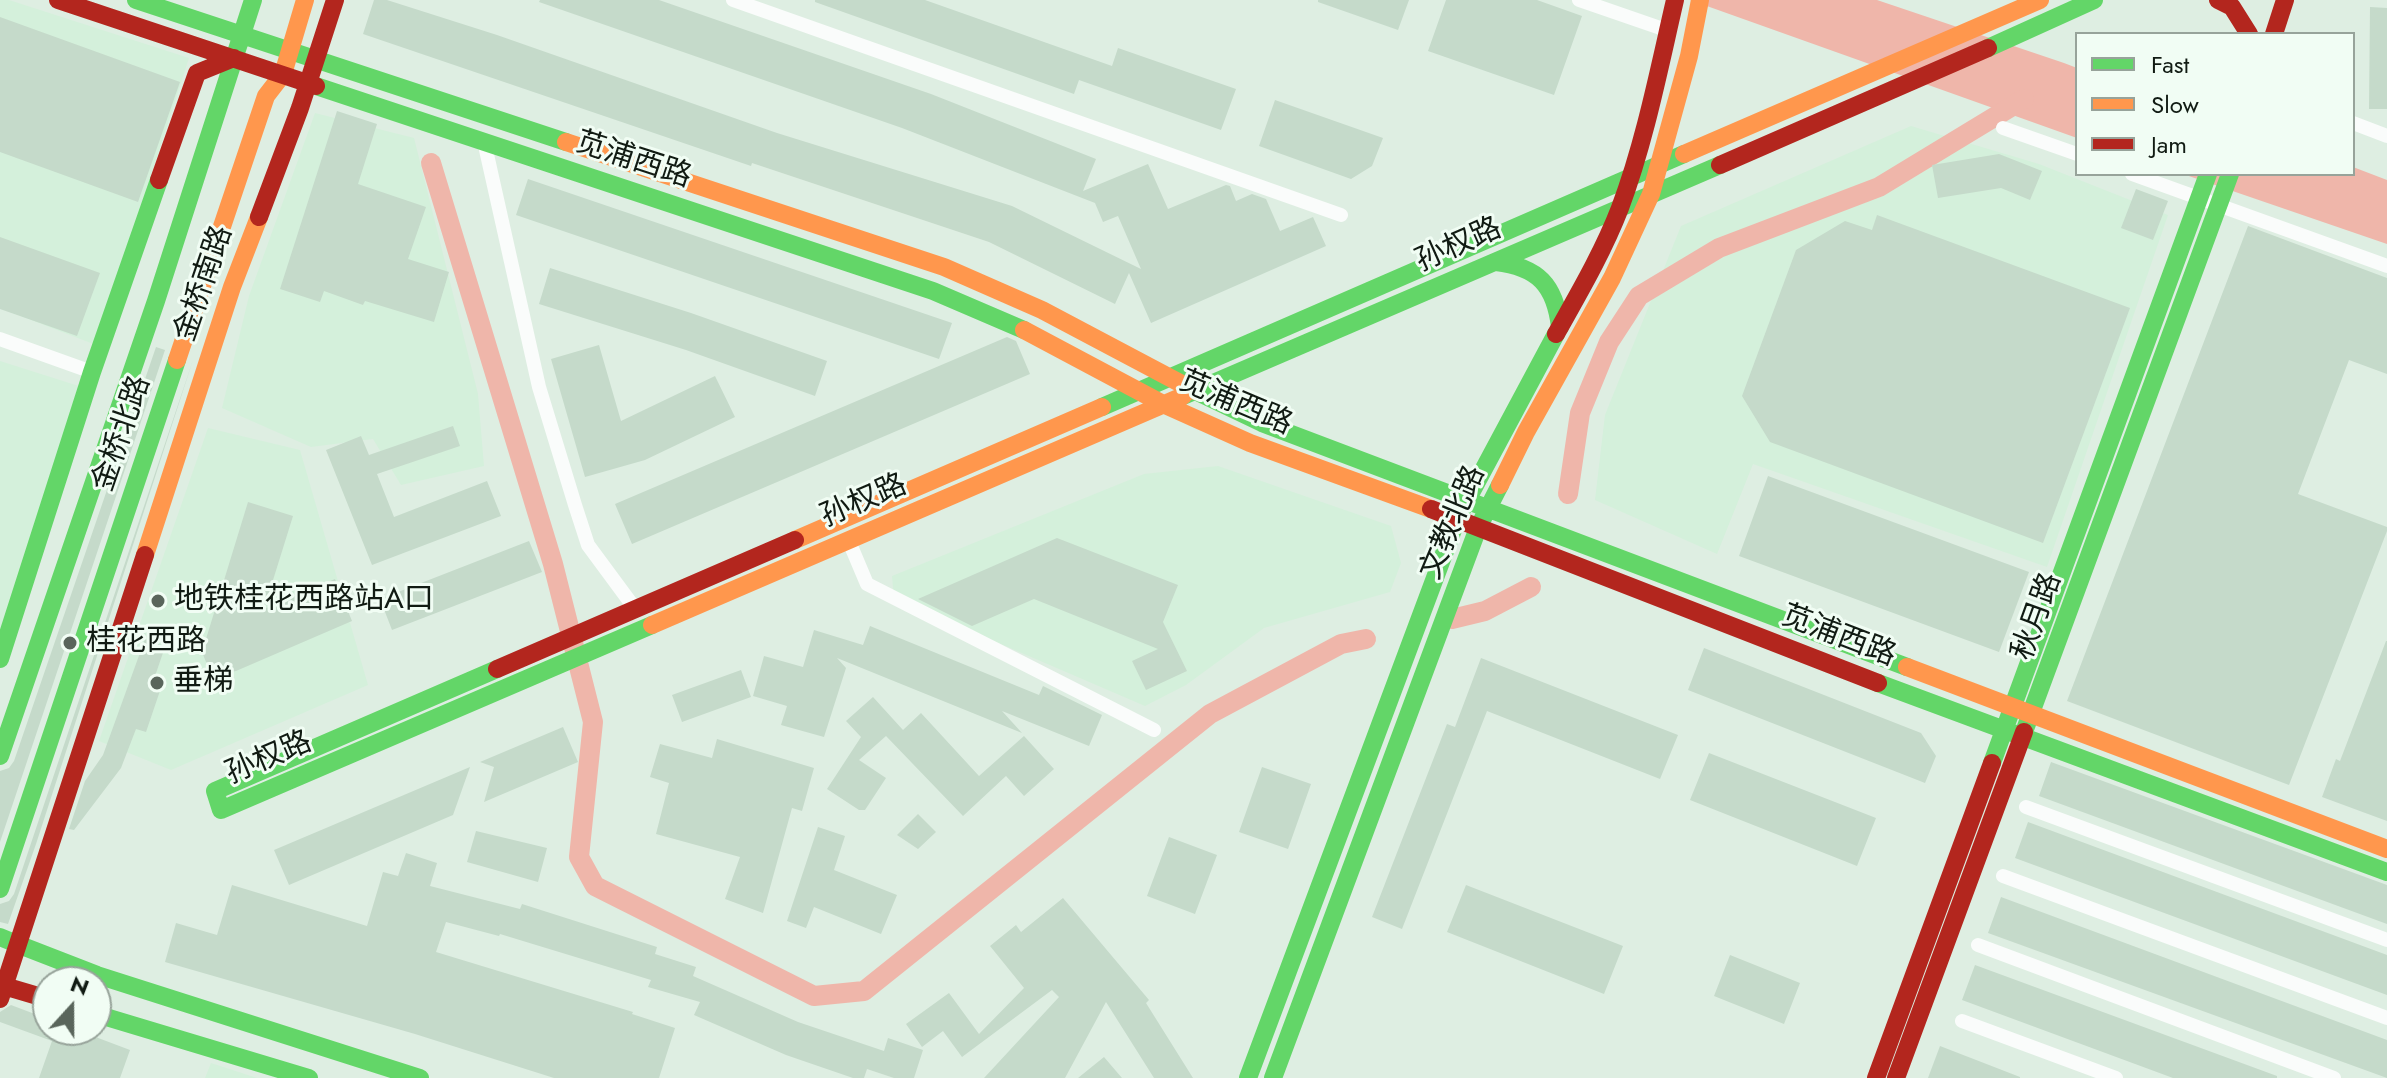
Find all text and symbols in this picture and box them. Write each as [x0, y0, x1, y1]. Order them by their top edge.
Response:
legend [2075, 32, 2355, 176]
text: Fast [2151, 47, 2189, 82]
text: Slow [2151, 87, 2199, 122]
street label: 苋浦西路 [570, 125, 696, 197]
text: Jam [2151, 127, 2187, 162]
street label: 孙权路 [1411, 211, 1507, 281]
street label: 金桥南路 [168, 221, 242, 347]
street label: 苋浦西路 [1173, 364, 1297, 444]
street label: 金桥北路 [86, 371, 160, 497]
street label: 文教北路 [1414, 461, 1494, 585]
street label: 孙权路 [816, 468, 912, 536]
street label: 秋月路 [2006, 569, 2070, 665]
place label: 地铁桂花西路站A口 [174, 583, 434, 619]
marker: 地铁桂花西路站A口 [149, 592, 167, 610]
street label: 苋浦西路 [1776, 599, 1900, 675]
place label: 桂花西路 [86, 625, 206, 661]
marker: 桂花西路 [61, 634, 79, 652]
place label: 垂梯 [173, 665, 233, 701]
marker: 垂梯 [148, 674, 166, 692]
street label: 孙权路 [221, 725, 317, 793]
north arrow [32, 966, 112, 1046]
text: N [66, 967, 94, 1004]

